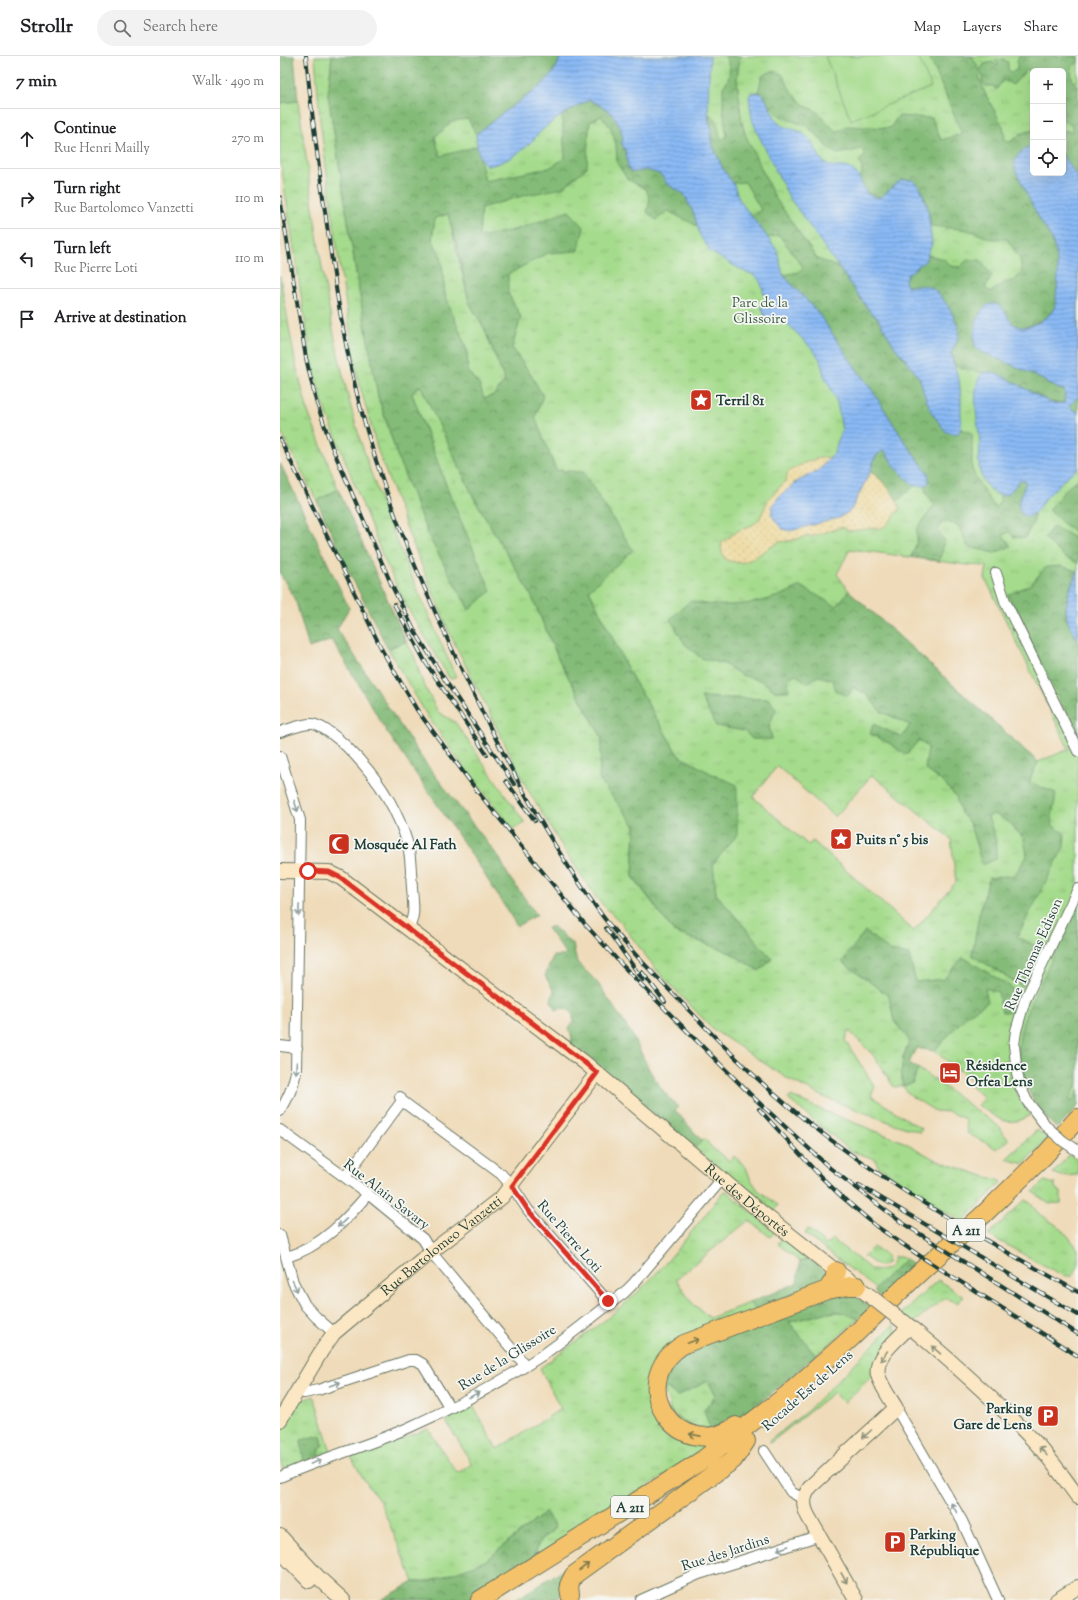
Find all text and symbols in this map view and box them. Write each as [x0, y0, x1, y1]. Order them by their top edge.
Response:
search box [97, 10, 377, 46]
text: Strollr [20, 14, 73, 41]
icon: search [111, 17, 133, 39]
text: Search here [143, 17, 218, 38]
text: Map [914, 18, 941, 38]
text: Layers [963, 18, 1001, 38]
text: Share [1023, 18, 1058, 38]
map controls [1030, 68, 1066, 176]
button: + [1030, 68, 1066, 104]
text: 7 min [16, 70, 57, 94]
text: Walk · 490 m [192, 73, 264, 91]
button: − [1030, 104, 1066, 140]
text: Continue [54, 119, 116, 140]
icon: ahead [16, 128, 38, 150]
text: 270 m [231, 130, 264, 148]
text: Rue Henri Mailly [54, 140, 150, 158]
button: locate [1030, 140, 1066, 176]
text: Turn right [54, 179, 120, 200]
icon: right [16, 188, 38, 210]
text: 110 m [235, 190, 264, 208]
text: Rue Bartolomeo Vanzetti [54, 200, 194, 218]
text: Turn left [54, 239, 111, 260]
icon: left [16, 248, 38, 270]
text: 110 m [235, 250, 264, 268]
text: Rue Pierre Loti [54, 260, 138, 278]
park label: Parc de la Glissoire [732, 294, 789, 330]
icon: arrive [16, 308, 38, 330]
text: Arrive at destination [54, 308, 187, 329]
place icon: Terril 81 [688, 387, 714, 413]
place label: Terril 81 [716, 392, 764, 412]
one-way arrow [293, 800, 300, 813]
place icon: Puits n° 5 bis [828, 826, 854, 852]
mosque icon: Mosquée Al Fath [326, 831, 352, 857]
place label: Puits n° 5 bis [856, 831, 929, 851]
place label: Mosquée Al Fath [354, 836, 457, 856]
route start [299, 862, 317, 880]
street label: Rue Thomas Edison [1001, 895, 1069, 1014]
one-way arrow [296, 903, 303, 916]
place label: Résidence Orfea Lens [966, 1057, 1033, 1093]
hotel icon: Résidence Orfea Lens [937, 1060, 963, 1086]
one-way arrow [292, 1061, 299, 1074]
street label: Rue Alain Savary [338, 1155, 433, 1236]
street label: Rue des Déportés [699, 1160, 793, 1243]
street label: Rue Bartolomeo Vanzetti [377, 1192, 508, 1302]
street label: Rue Pierre Loti [531, 1197, 606, 1278]
one-way arrow [337, 1218, 347, 1227]
road number: A 211 [947, 1219, 985, 1241]
one-way arrow [292, 1280, 299, 1292]
route end [599, 1292, 617, 1310]
street label: Rue de la Glissoire [455, 1321, 561, 1397]
one-way arrow [686, 1336, 698, 1344]
one-way arrow [931, 1345, 941, 1354]
street label: Rocade Est de Lens [758, 1346, 858, 1437]
one-way arrow [880, 1350, 888, 1361]
one-way arrow [329, 1380, 341, 1388]
one-way arrow [468, 1391, 480, 1398]
place label: Parking Gare de Lens [954, 1400, 1032, 1436]
parking icon: Parking Gare de Lens [1035, 1403, 1061, 1429]
one-way arrow [862, 1429, 872, 1439]
one-way arrow [689, 1430, 702, 1438]
one-way arrow [1039, 1446, 1048, 1457]
one-way arrow [309, 1457, 321, 1465]
road number: A 211 [611, 1496, 649, 1518]
one-way arrow [950, 1502, 958, 1514]
place label: Parking République [910, 1526, 980, 1562]
parking icon: Parking République [882, 1529, 908, 1555]
street label: Rue des Jardins [679, 1530, 772, 1578]
one-way arrow [778, 1544, 790, 1552]
one-way arrow [579, 1563, 590, 1571]
one-way arrow [840, 1572, 848, 1584]

